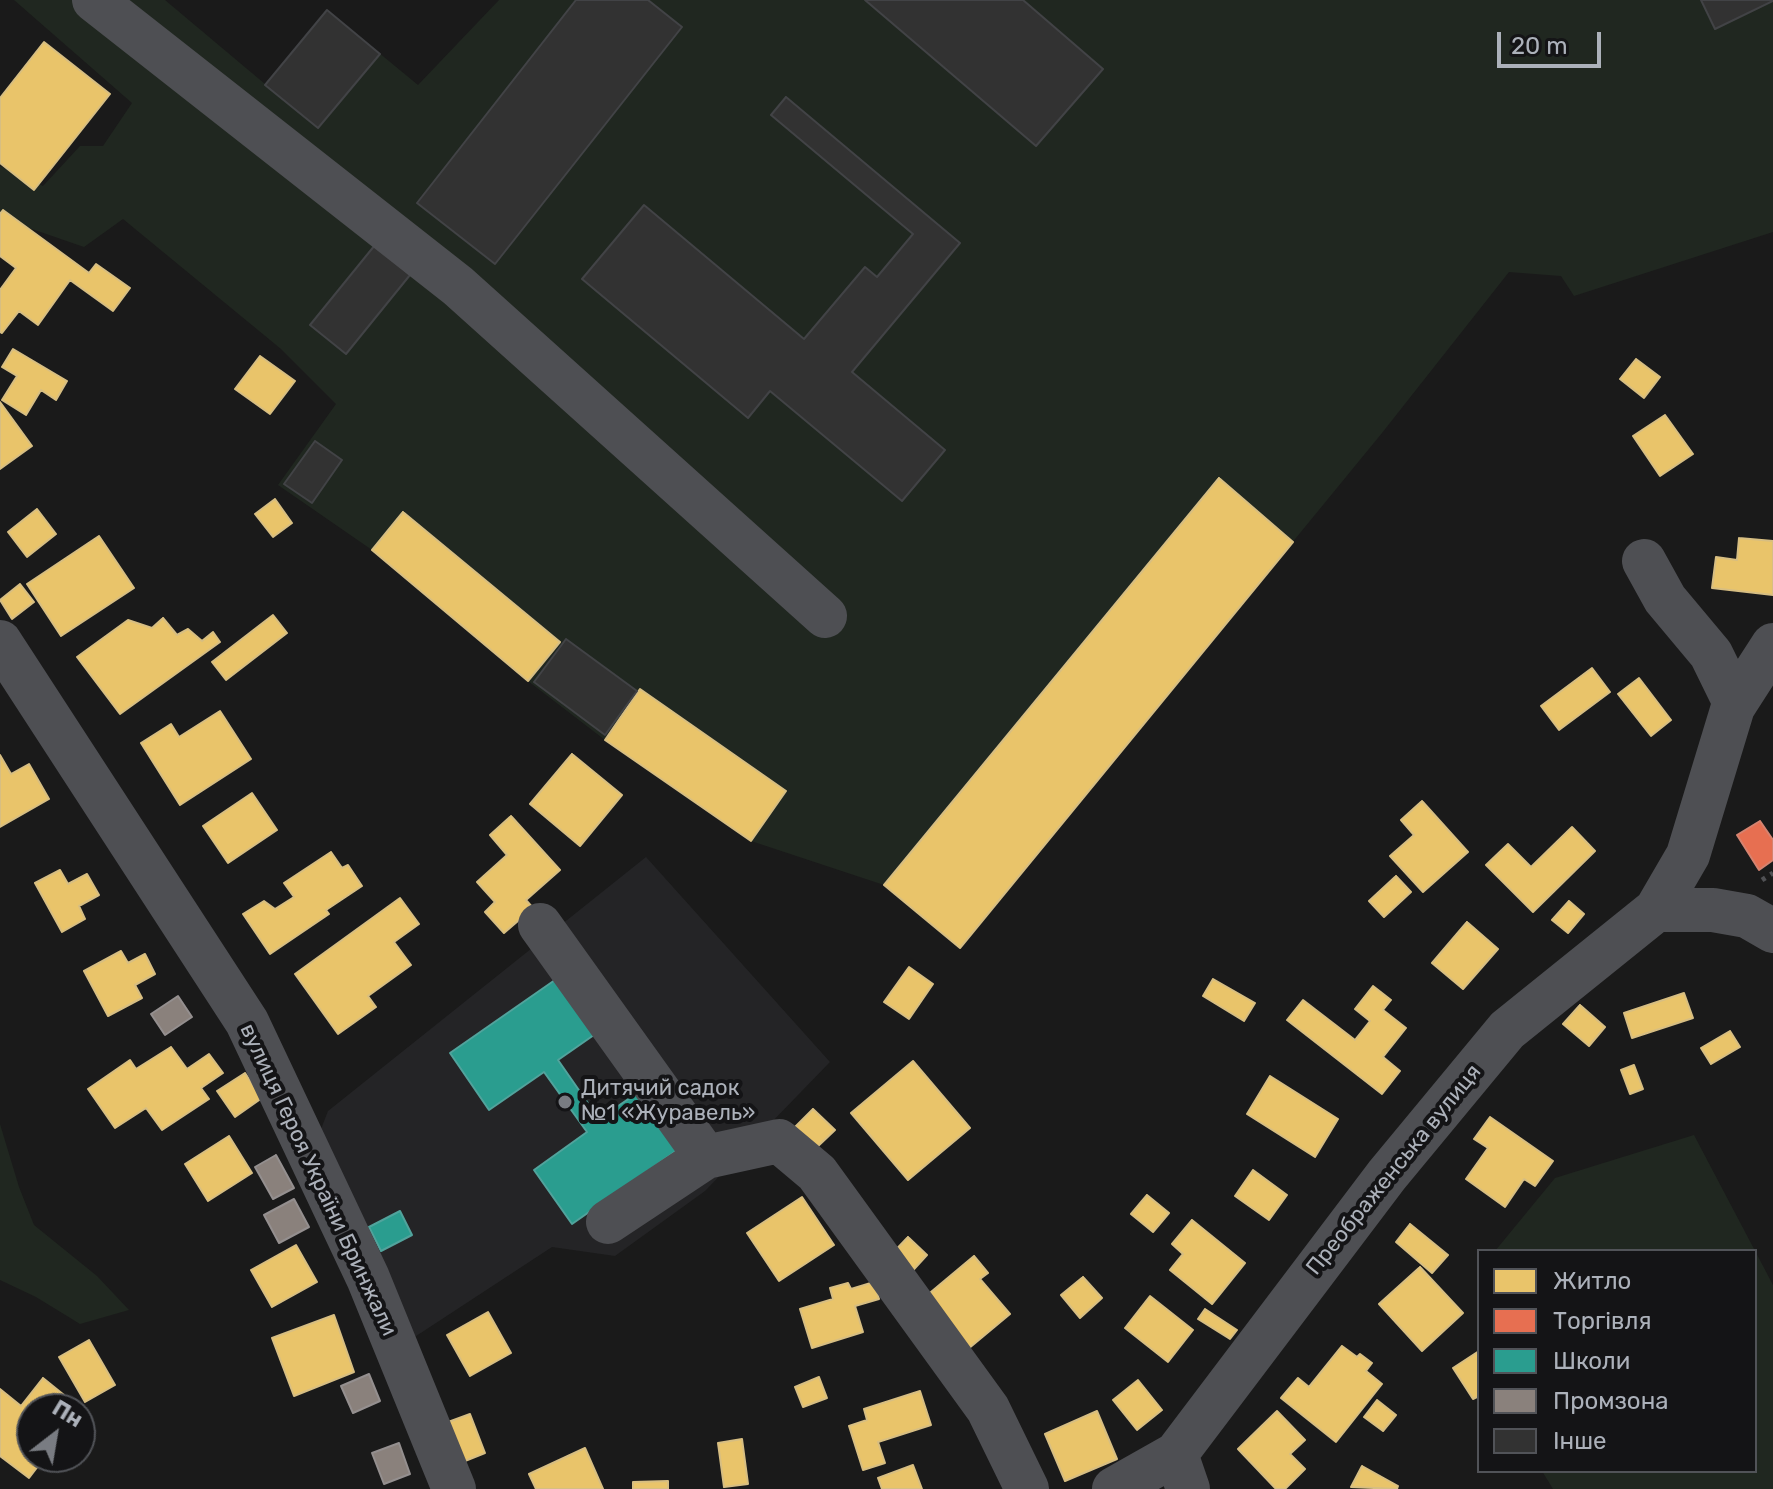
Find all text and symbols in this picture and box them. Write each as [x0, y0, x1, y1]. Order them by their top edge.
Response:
scale bar [1501, 16, 1605, 66]
text: 20 m [1511, 32, 1568, 60]
street label: вулиця Героя України Бринжали [234, 1020, 402, 1340]
street label: Преображенська вулиця [1301, 1059, 1487, 1281]
place label: Дитячий садок №1 «Журавель» [581, 1076, 755, 1128]
marker: Дитячий садок №1 «Журавель» [556, 1093, 574, 1111]
legend [1477, 1249, 1757, 1473]
text: Житло [1553, 1267, 1631, 1295]
text: Торгівля [1553, 1307, 1652, 1335]
text: Школи [1553, 1347, 1630, 1375]
text: Промзона [1553, 1387, 1669, 1415]
north arrow [16, 1393, 96, 1473]
text: Пн [48, 1394, 88, 1433]
text: Інше [1553, 1427, 1607, 1455]

